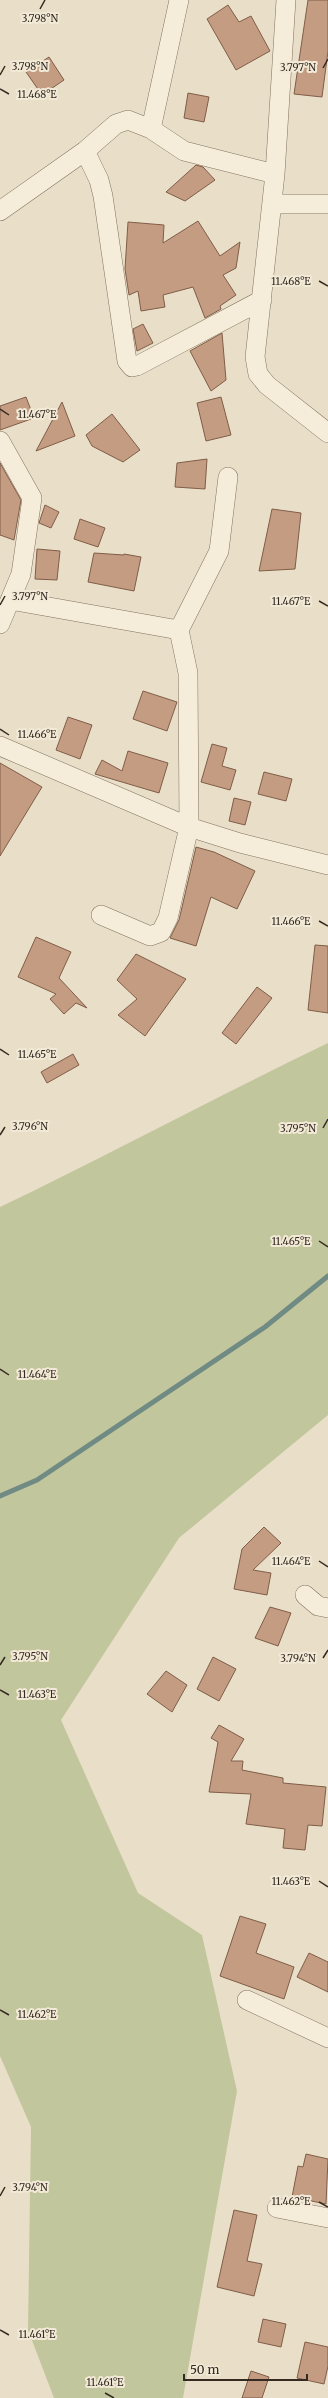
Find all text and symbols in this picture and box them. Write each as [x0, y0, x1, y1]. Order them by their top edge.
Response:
text: 3.798°N [22, 12, 58, 25]
text: 3.798°N [12, 60, 48, 73]
text: 3.797°N [280, 61, 316, 74]
text: 11.468°E [17, 88, 57, 101]
text: 11.468°E [271, 275, 311, 288]
text: 11.467°E [18, 408, 57, 421]
text: 3.797°N [12, 590, 48, 603]
text: 11.467°E [272, 595, 311, 608]
text: 11.466°E [18, 728, 57, 741]
text: 11.466°E [272, 915, 311, 928]
text: 11.465°E [18, 1048, 57, 1061]
text: 3.796°N [12, 1120, 48, 1133]
text: 3.795°N [280, 1122, 316, 1135]
text: 11.465°E [272, 1235, 311, 1248]
text: 11.464°E [18, 1368, 57, 1381]
text: 11.464°E [272, 1555, 311, 1568]
text: 3.795°N [12, 1650, 48, 1663]
text: 3.794°N [280, 1652, 316, 1665]
text: 11.463°E [18, 1688, 57, 1701]
text: 11.463°E [272, 1875, 311, 1888]
text: 11.462°E [18, 2008, 57, 2021]
text: 3.794°N [12, 2181, 48, 2194]
text: 11.462°E [272, 2195, 311, 2208]
text: 11.461°E [19, 2328, 56, 2341]
scale bar [184, 2356, 307, 2382]
text: 50 m [190, 2362, 219, 2377]
text: 11.461°E [87, 2376, 124, 2389]

